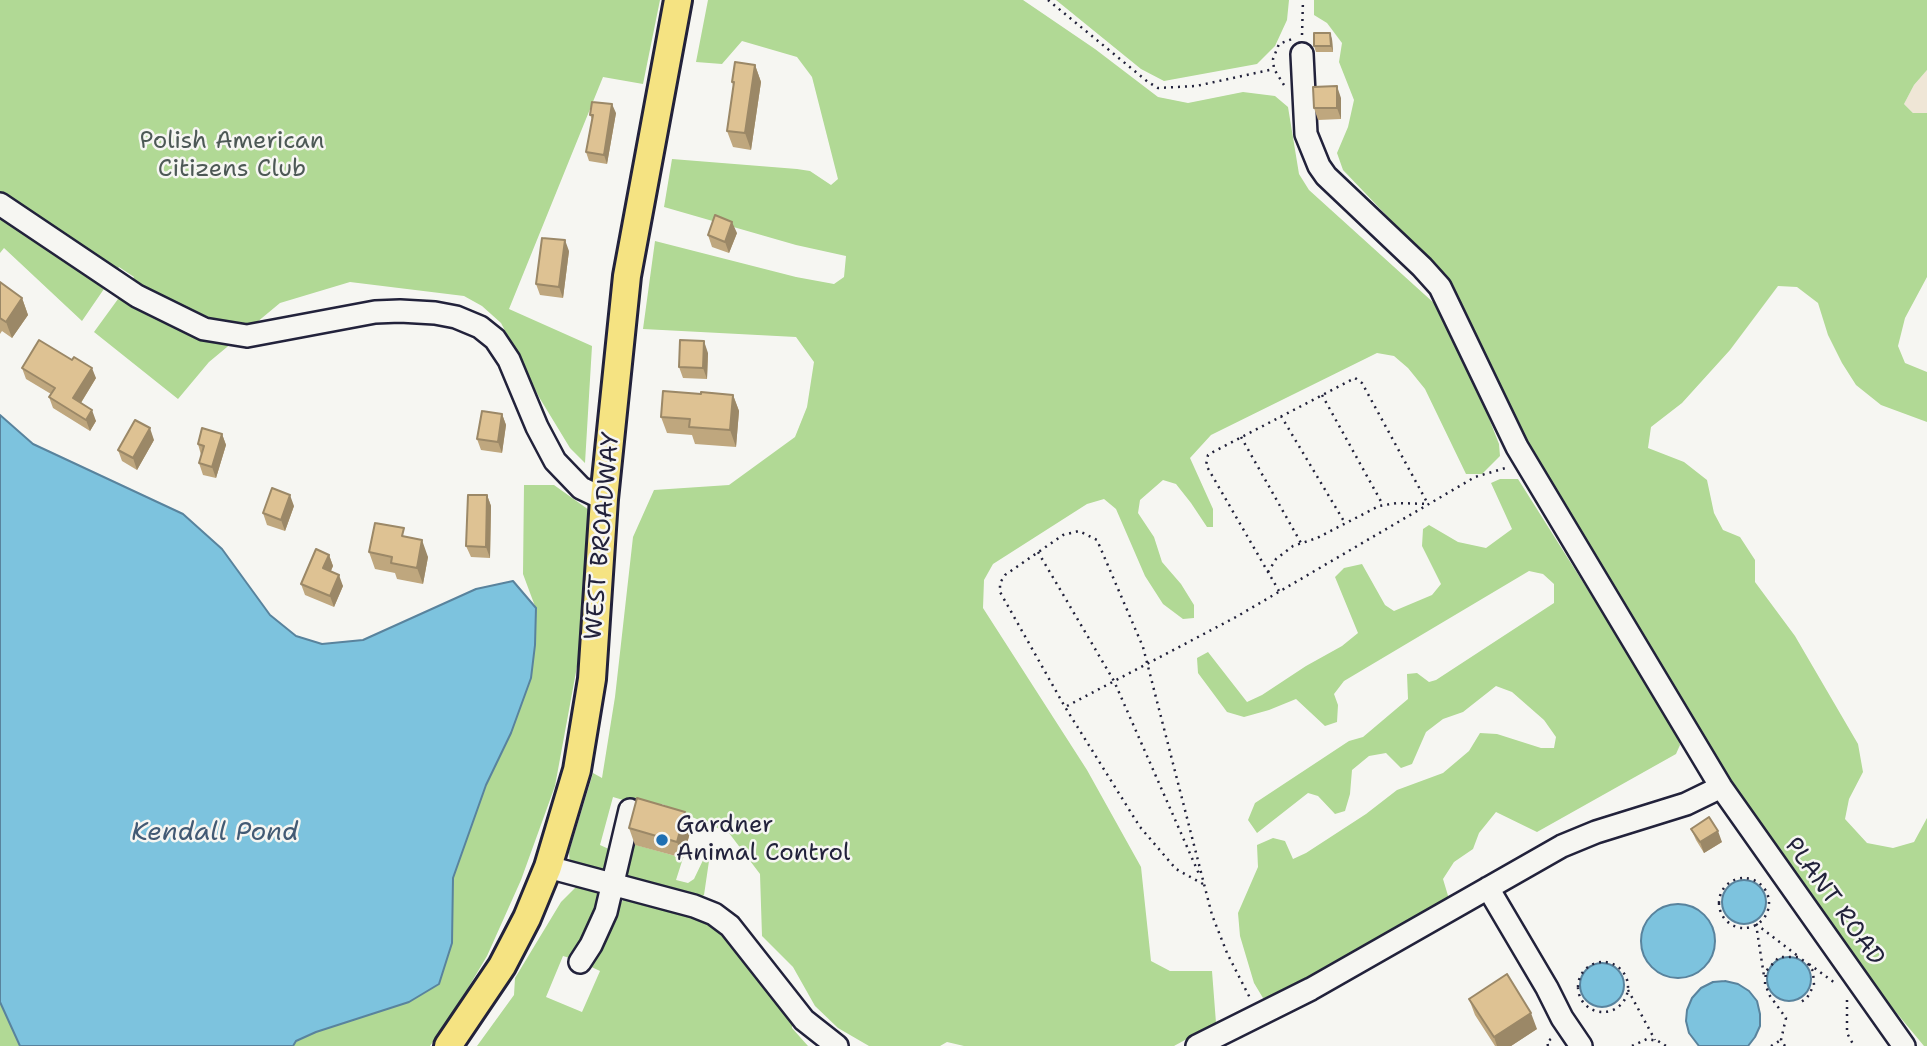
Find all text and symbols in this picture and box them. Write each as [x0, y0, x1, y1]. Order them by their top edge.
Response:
park label: Polish American Citizens Club [140, 128, 324, 184]
street label: WEST BROADWAY [580, 431, 626, 641]
place label: Gardner Animal Control [676, 812, 850, 868]
water label: Kendall Pond [131, 817, 299, 849]
marker: Gardner Animal Control [654, 832, 670, 848]
street label: PLANT ROAD [1778, 832, 1890, 972]

